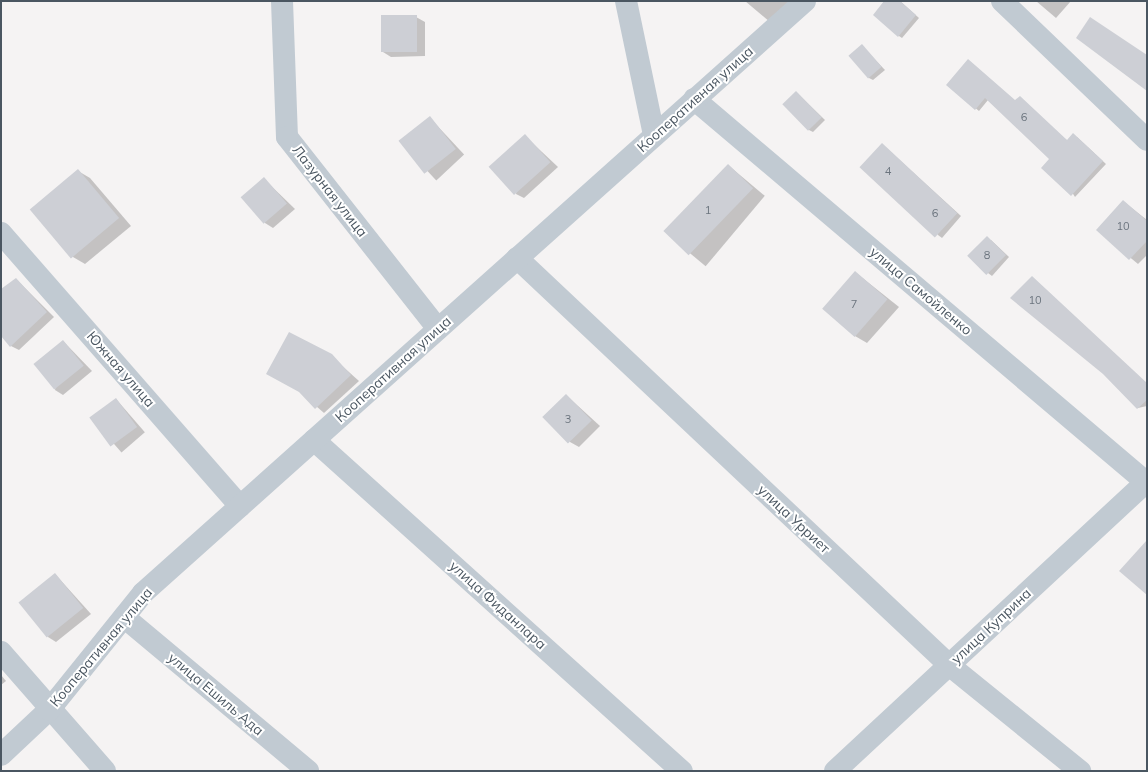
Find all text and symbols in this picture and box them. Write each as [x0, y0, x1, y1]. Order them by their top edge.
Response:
street label: Кооперативная улица [634, 43, 756, 155]
house number: 6 [1021, 110, 1027, 124]
street label: Лазурная улица [289, 142, 371, 240]
house number: 4 [885, 164, 891, 178]
house number: 1 [705, 203, 711, 217]
house number: 6 [932, 206, 938, 220]
house number: 10 [1116, 219, 1130, 233]
street label: улица Самойленко [866, 243, 976, 339]
house number: 8 [984, 248, 990, 262]
house number: 10 [1028, 293, 1042, 307]
house number: 7 [851, 297, 857, 311]
street label: Кооперативная улица [332, 313, 454, 425]
street label: Южная улица [84, 328, 158, 410]
house number: 3 [565, 412, 571, 426]
street label: улица Урриет [754, 481, 834, 557]
street label: улица Фиданлара [446, 557, 550, 653]
street label: Кооперативная улица [46, 584, 156, 710]
street label: улица Куприна [948, 585, 1034, 667]
street label: улица Ешиль Ада [165, 649, 267, 739]

